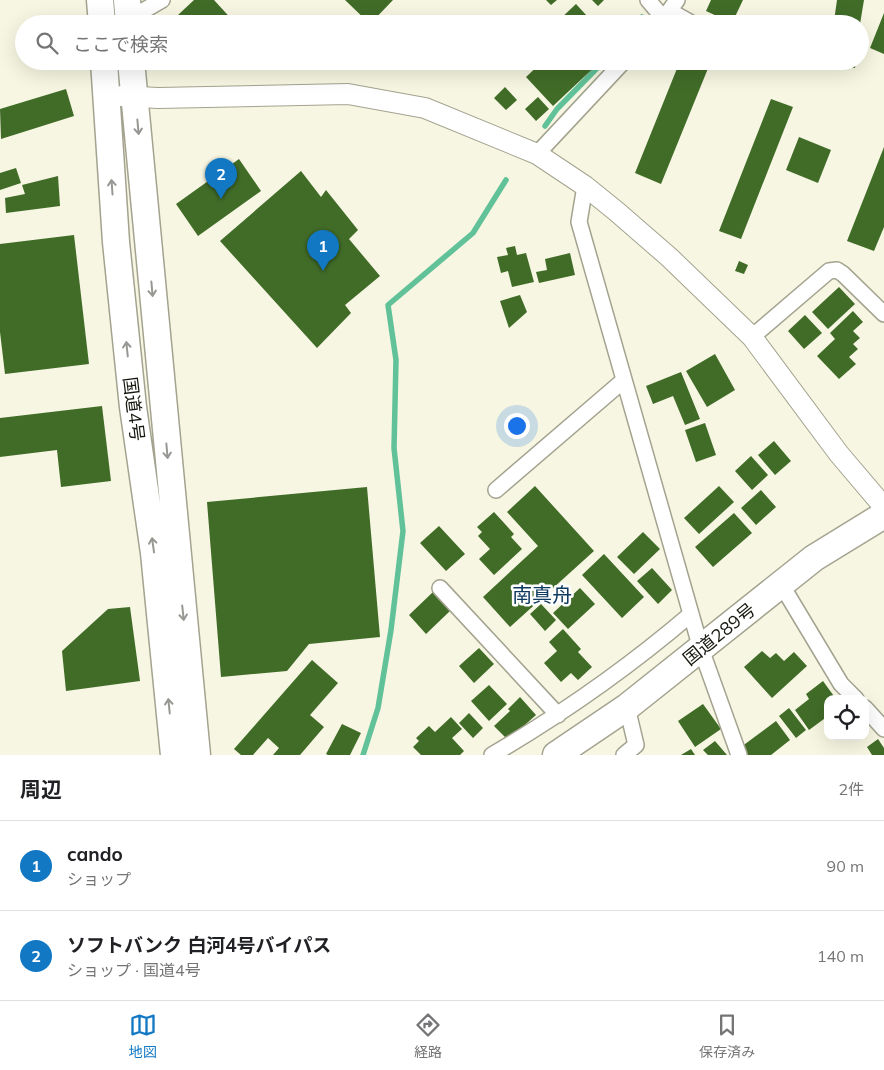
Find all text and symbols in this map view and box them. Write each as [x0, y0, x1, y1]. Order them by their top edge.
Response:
search box [15, 15, 869, 70]
icon: search [33, 29, 61, 57]
text: ここで検索 [73, 32, 168, 56]
one-way arrow [133, 119, 142, 135]
pin: 2 [205, 158, 237, 199]
one-way arrow [108, 179, 117, 195]
pin: 1 [307, 230, 339, 271]
one-way arrow [147, 281, 157, 297]
one-way arrow [122, 341, 132, 357]
street label: 国道4号 [119, 375, 149, 443]
your location [504, 413, 530, 439]
one-way arrow [163, 443, 172, 459]
one-way arrow [147, 537, 157, 553]
district label: 南真舟 [512, 582, 572, 607]
street label: 国道289号 [678, 598, 760, 670]
one-way arrow [178, 604, 188, 620]
map controls [824, 695, 869, 740]
button: locate [824, 695, 869, 740]
one-way arrow [165, 699, 174, 715]
text: 周辺 [20, 776, 62, 802]
text: 2件 [838, 779, 864, 799]
text: cando [67, 842, 123, 866]
text: 1 [31, 856, 41, 876]
text: 90 m [827, 856, 864, 876]
text: ショップ [67, 869, 131, 889]
text: ソフトバンク 白河4号バイパス [67, 933, 331, 957]
text: 2 [31, 946, 41, 966]
text: 140 m [817, 946, 864, 966]
text: ショップ · 国道4号 [67, 960, 201, 980]
tab: 地図 [129, 1011, 157, 1061]
tab: 経路 [414, 1011, 442, 1061]
tab: 保存済み [699, 1011, 755, 1061]

